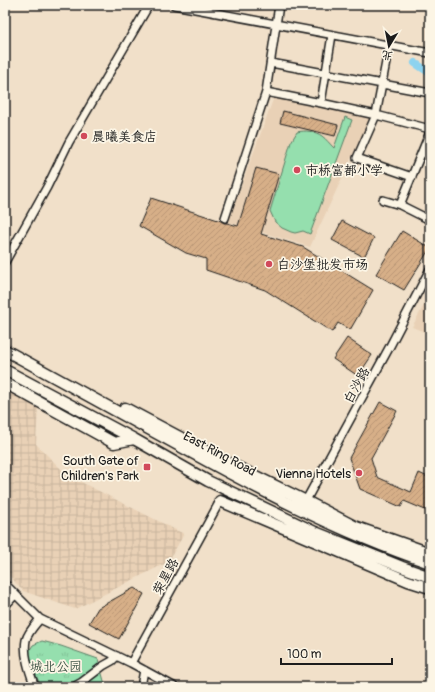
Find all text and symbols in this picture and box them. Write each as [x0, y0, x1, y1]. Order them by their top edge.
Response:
north arrow [369, 26, 409, 66]
text: 北 [381, 48, 394, 63]
place label: 晨曦美食店 [92, 129, 157, 145]
marker: 晨曦美食店 [79, 131, 89, 141]
place label: 市桥富都小学 [305, 163, 383, 179]
marker: 市桥富都小学 [292, 165, 302, 175]
place label: 白沙堡批发市场 [277, 257, 368, 273]
marker: 白沙堡批发市场 [264, 259, 274, 269]
street label: 白沙路 [340, 365, 373, 406]
street label: East Ring Road [180, 428, 259, 480]
place label: South Gate of Children's Park [61, 453, 140, 484]
marker: South Gate of Children's Park [142, 462, 152, 472]
place label: Vienna Hotels [275, 466, 351, 482]
marker: Vienna Hotels [354, 468, 364, 478]
street label: 荣星路 [149, 556, 182, 597]
scale bar [281, 640, 392, 666]
text: 100 m [287, 647, 322, 662]
park label: 城北公园 [30, 659, 82, 675]

